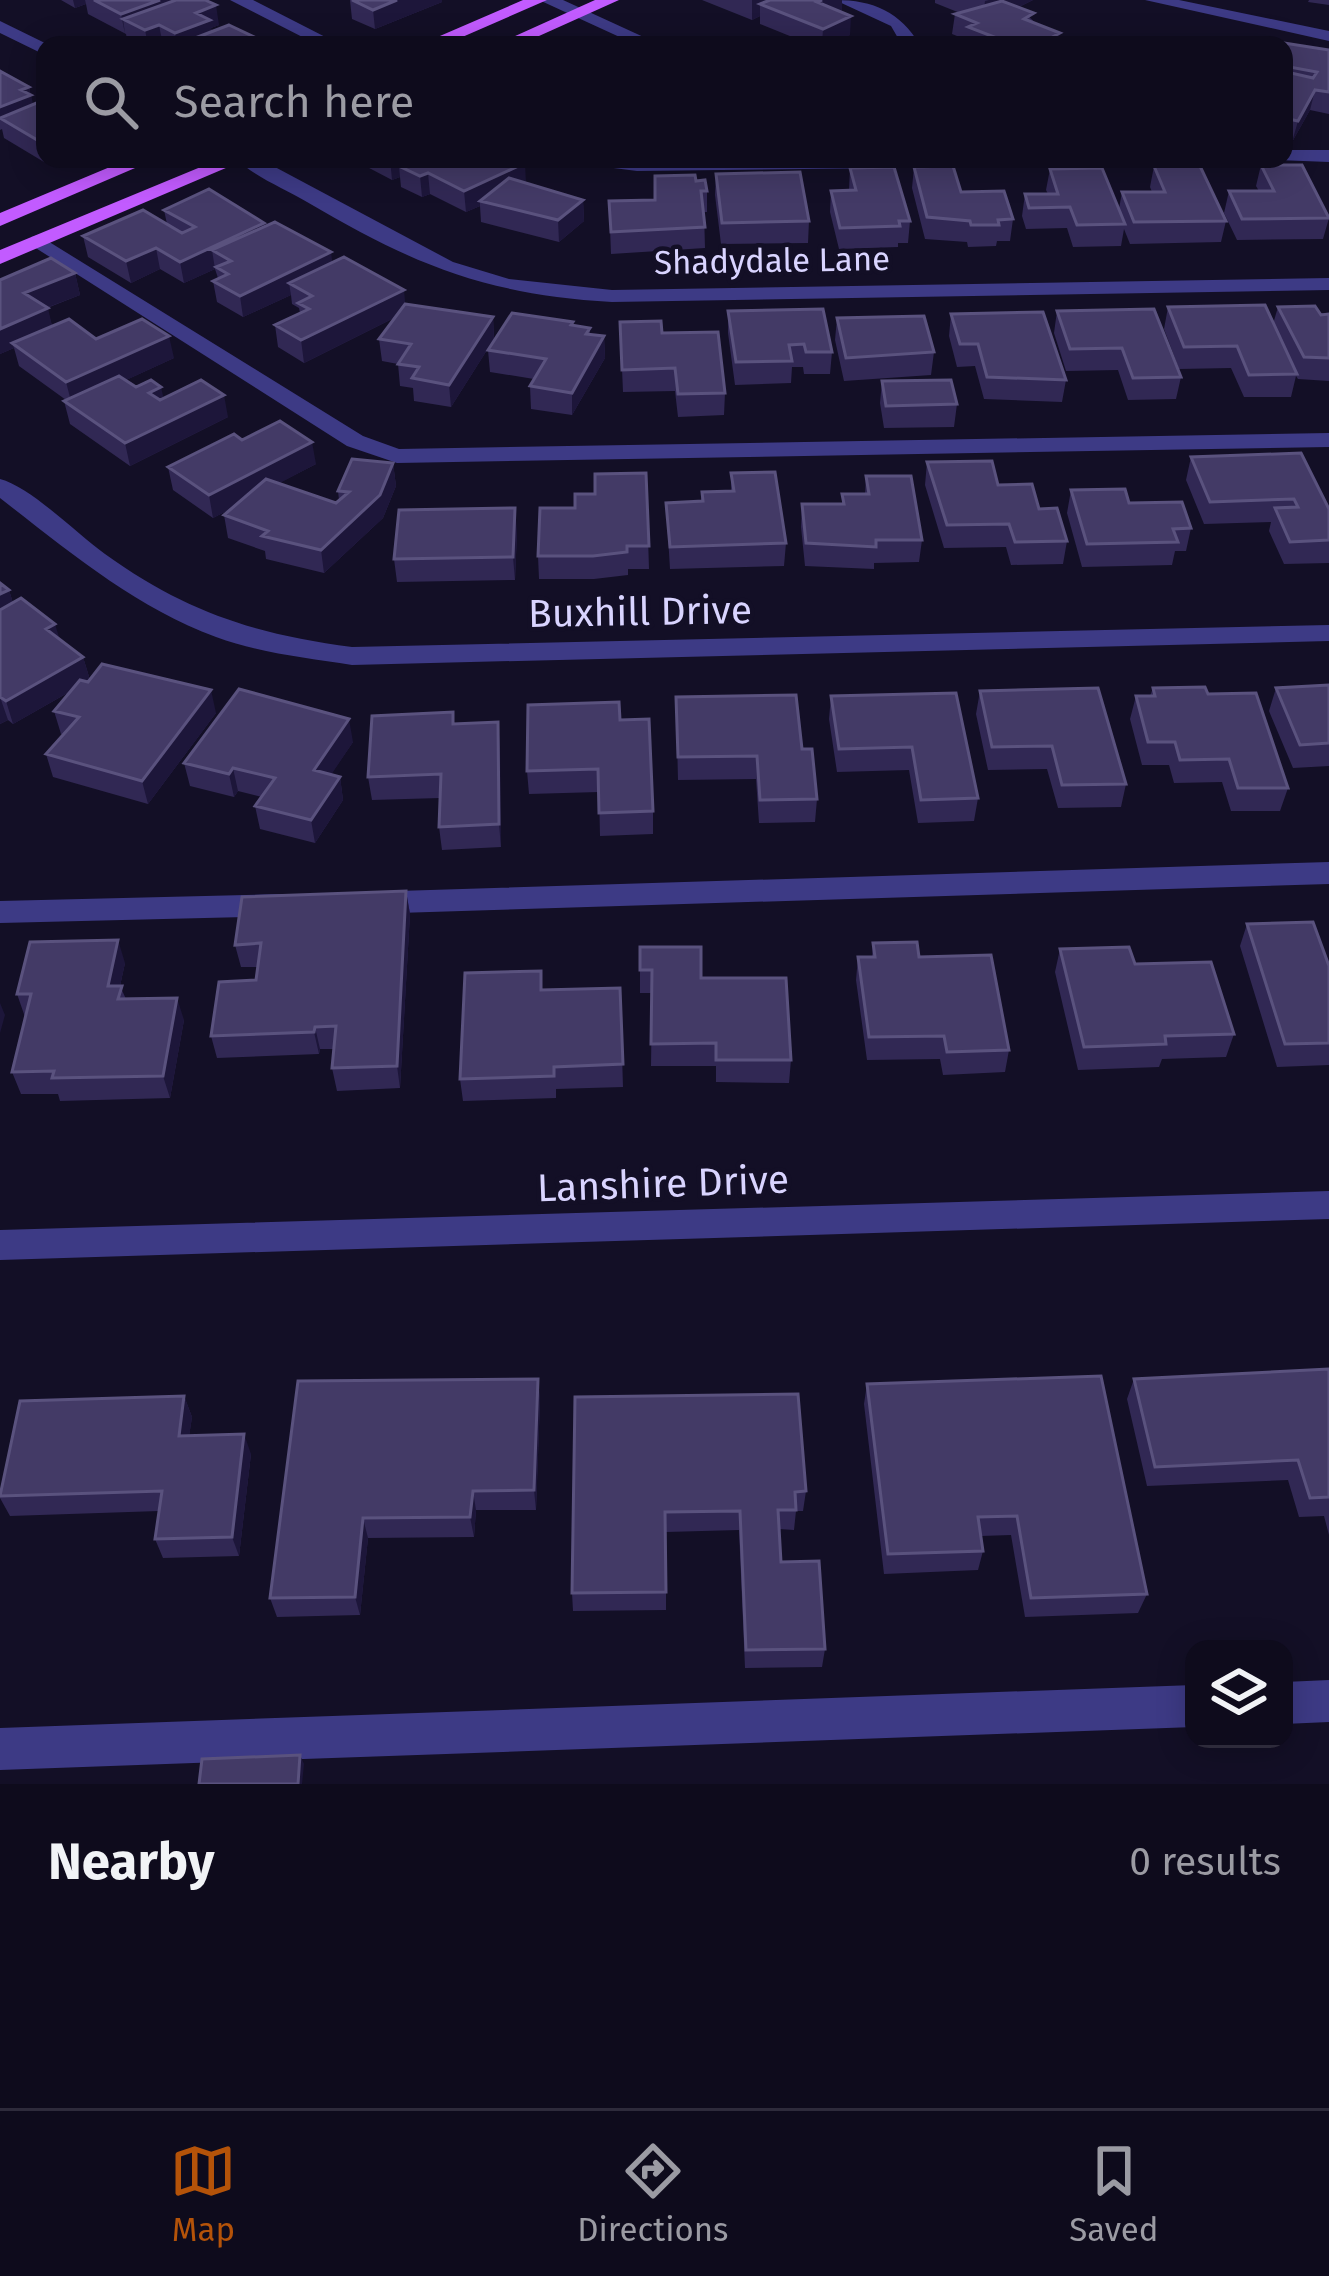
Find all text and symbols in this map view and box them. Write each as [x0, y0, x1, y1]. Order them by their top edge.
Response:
search box [36, 36, 1293, 168]
icon: search [78, 69, 144, 135]
text: Search here [174, 75, 414, 129]
street label: Shadydale Lane [654, 239, 890, 283]
street label: Buxhill Drive [528, 587, 752, 637]
street label: Lanshire Drive [536, 1157, 790, 1211]
map controls [1185, 1640, 1293, 1748]
button: layers [1185, 1640, 1293, 1748]
text: Nearby [48, 1831, 214, 1893]
text: 0 results [1129, 1839, 1281, 1885]
tab: Map [170, 2138, 236, 2250]
tab: Directions [577, 2138, 729, 2250]
tab: Saved [1069, 2138, 1159, 2250]

